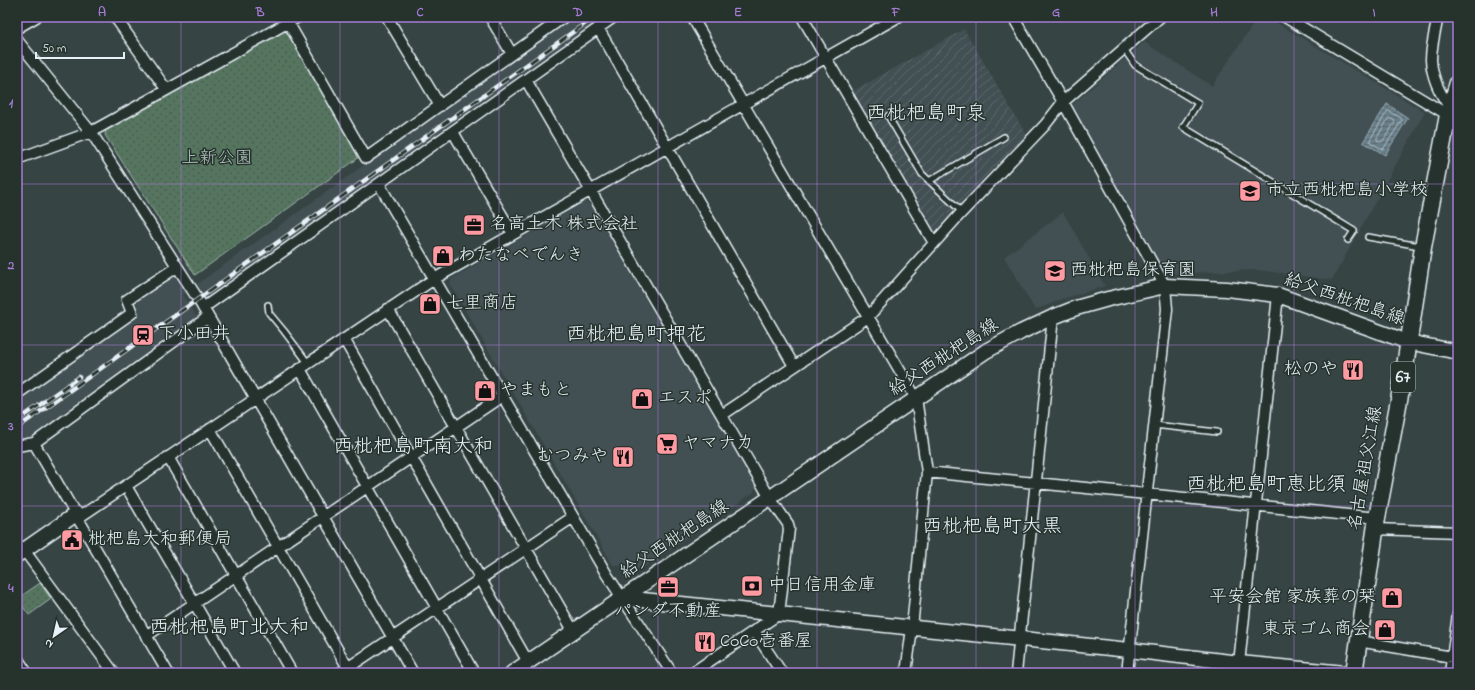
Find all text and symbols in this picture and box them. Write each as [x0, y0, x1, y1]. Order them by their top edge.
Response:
text: A [98, 3, 106, 22]
text: B [255, 3, 265, 22]
text: C [416, 3, 424, 22]
text: D [572, 3, 583, 22]
text: E [734, 3, 742, 22]
text: F [891, 3, 901, 22]
text: G [1052, 3, 1060, 22]
text: H [1210, 3, 1218, 22]
text: I [1372, 3, 1376, 22]
scale bar [36, 34, 124, 60]
text: 50 m [42, 40, 66, 58]
text: 1 [9, 94, 14, 113]
district label: 西枇杷島町泉 [866, 100, 986, 129]
park label: 上新公園 [181, 146, 253, 172]
school or university icon: 市立西枇杷島小学校 [1237, 178, 1263, 204]
place label: 市立西枇杷島小学校 [1266, 178, 1428, 204]
office icon: 名高土木 株式会社 [461, 212, 487, 238]
place label: 名高土木 株式会社 [490, 212, 639, 238]
shop icon: わたなべでんき [430, 243, 456, 269]
place label: わたなべでんき [458, 243, 584, 269]
text: 2 [7, 256, 15, 275]
school or university icon: 西枇杷島保育園 [1042, 258, 1068, 284]
place label: 西枇杷島保育園 [1070, 258, 1196, 284]
street label: 給父西枇杷島線 [1280, 267, 1408, 333]
shop icon: 七里商店 [417, 291, 443, 317]
place label: 七里商店 [446, 291, 518, 317]
street label: 給父西枇杷島線 [884, 313, 1004, 403]
district label: 西枇杷島町押花 [566, 321, 706, 350]
station icon: 下小田井 [130, 322, 156, 348]
place label: 下小田井 [158, 322, 230, 348]
place label: 松のや [1284, 357, 1338, 383]
restaurant icon: 松のや [1340, 357, 1366, 383]
road number: 67 [1391, 362, 1415, 392]
shop icon: やまもと [472, 378, 498, 404]
place label: やまもと [500, 378, 572, 404]
shop icon: エスポ [629, 386, 655, 412]
place label: エスポ [658, 386, 712, 412]
street label: 名古屋祖父江線 [1342, 404, 1390, 532]
text: 3 [7, 417, 14, 436]
supermarket icon: ヤマナカ [654, 431, 680, 457]
place label: ヤマナカ [682, 431, 754, 457]
district label: 西枇杷島町南大和 [333, 433, 493, 462]
place label: むつみや [536, 444, 608, 470]
restaurant icon: むつみや [610, 444, 636, 470]
district label: 西枇杷島町恵比須 [1186, 471, 1346, 500]
street label: 給父西枇杷島線 [616, 494, 734, 586]
district label: 西枇杷島町大黒 [922, 513, 1062, 542]
public building icon: 枇杷島大和郵便局 [59, 527, 85, 553]
place label: 枇杷島大和郵便局 [88, 527, 232, 553]
bank icon: 中日信用金庫 [739, 573, 765, 599]
place label: 中日信用金庫 [768, 573, 876, 599]
office icon: パンダ不動産 [655, 574, 681, 600]
text: 4 [7, 579, 14, 598]
place label: 平安会館 家族葬の栞 [1210, 585, 1376, 611]
shop icon: 平安会館 家族葬の栞 [1379, 585, 1405, 611]
place label: パンダ不動産 [614, 599, 722, 625]
district label: 西枇杷島町北大和 [149, 614, 309, 643]
north arrow [34, 616, 74, 656]
place label: 東京ゴム商会 [1262, 617, 1370, 643]
shop icon: 東京ゴム商会 [1372, 617, 1398, 643]
restaurant icon: CoCo壱番屋 [692, 629, 718, 655]
place label: CoCo壱番屋 [720, 629, 812, 655]
text: N [41, 635, 57, 652]

